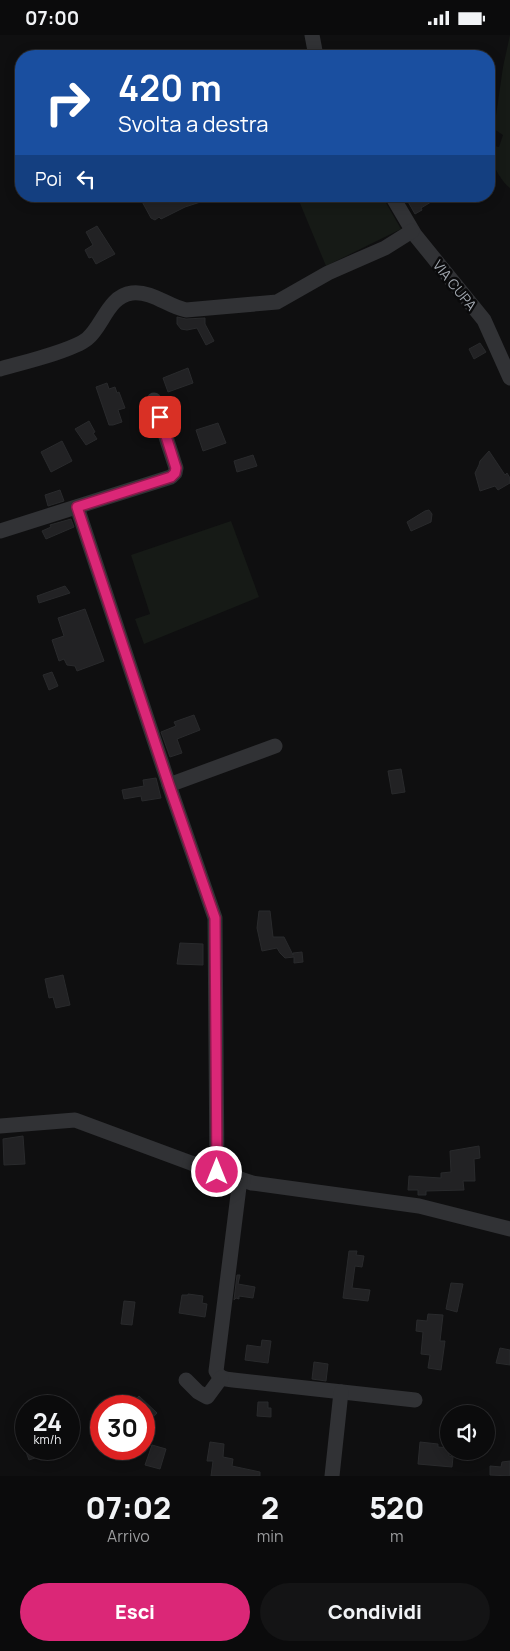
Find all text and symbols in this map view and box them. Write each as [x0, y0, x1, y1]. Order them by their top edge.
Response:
text: 07:00 [25, 5, 79, 31]
text: 420 m [118, 64, 222, 112]
icon: right [35, 70, 100, 135]
text: Svolta a destra [118, 109, 268, 139]
icon: left [72, 165, 100, 193]
text: Poi [35, 166, 62, 192]
street label: VIA CUPA [429, 256, 481, 314]
pin [139, 396, 181, 438]
icon: arrive [146, 403, 174, 431]
position arrow [190, 1145, 242, 1197]
speed limit sign: 30 [90, 1395, 155, 1460]
text: 24 [33, 1404, 62, 1439]
map controls [440, 1405, 495, 1460]
button: sound [440, 1405, 495, 1460]
text: km/h [34, 1431, 61, 1448]
text: 07:02 [86, 1487, 171, 1528]
text: 2 [261, 1487, 279, 1528]
text: 520 [369, 1487, 424, 1528]
text: Arrivo [107, 1525, 150, 1547]
text: min [257, 1525, 284, 1547]
text: m [390, 1525, 404, 1547]
button: Esci [20, 1583, 250, 1641]
button: Condividi [260, 1583, 490, 1641]

